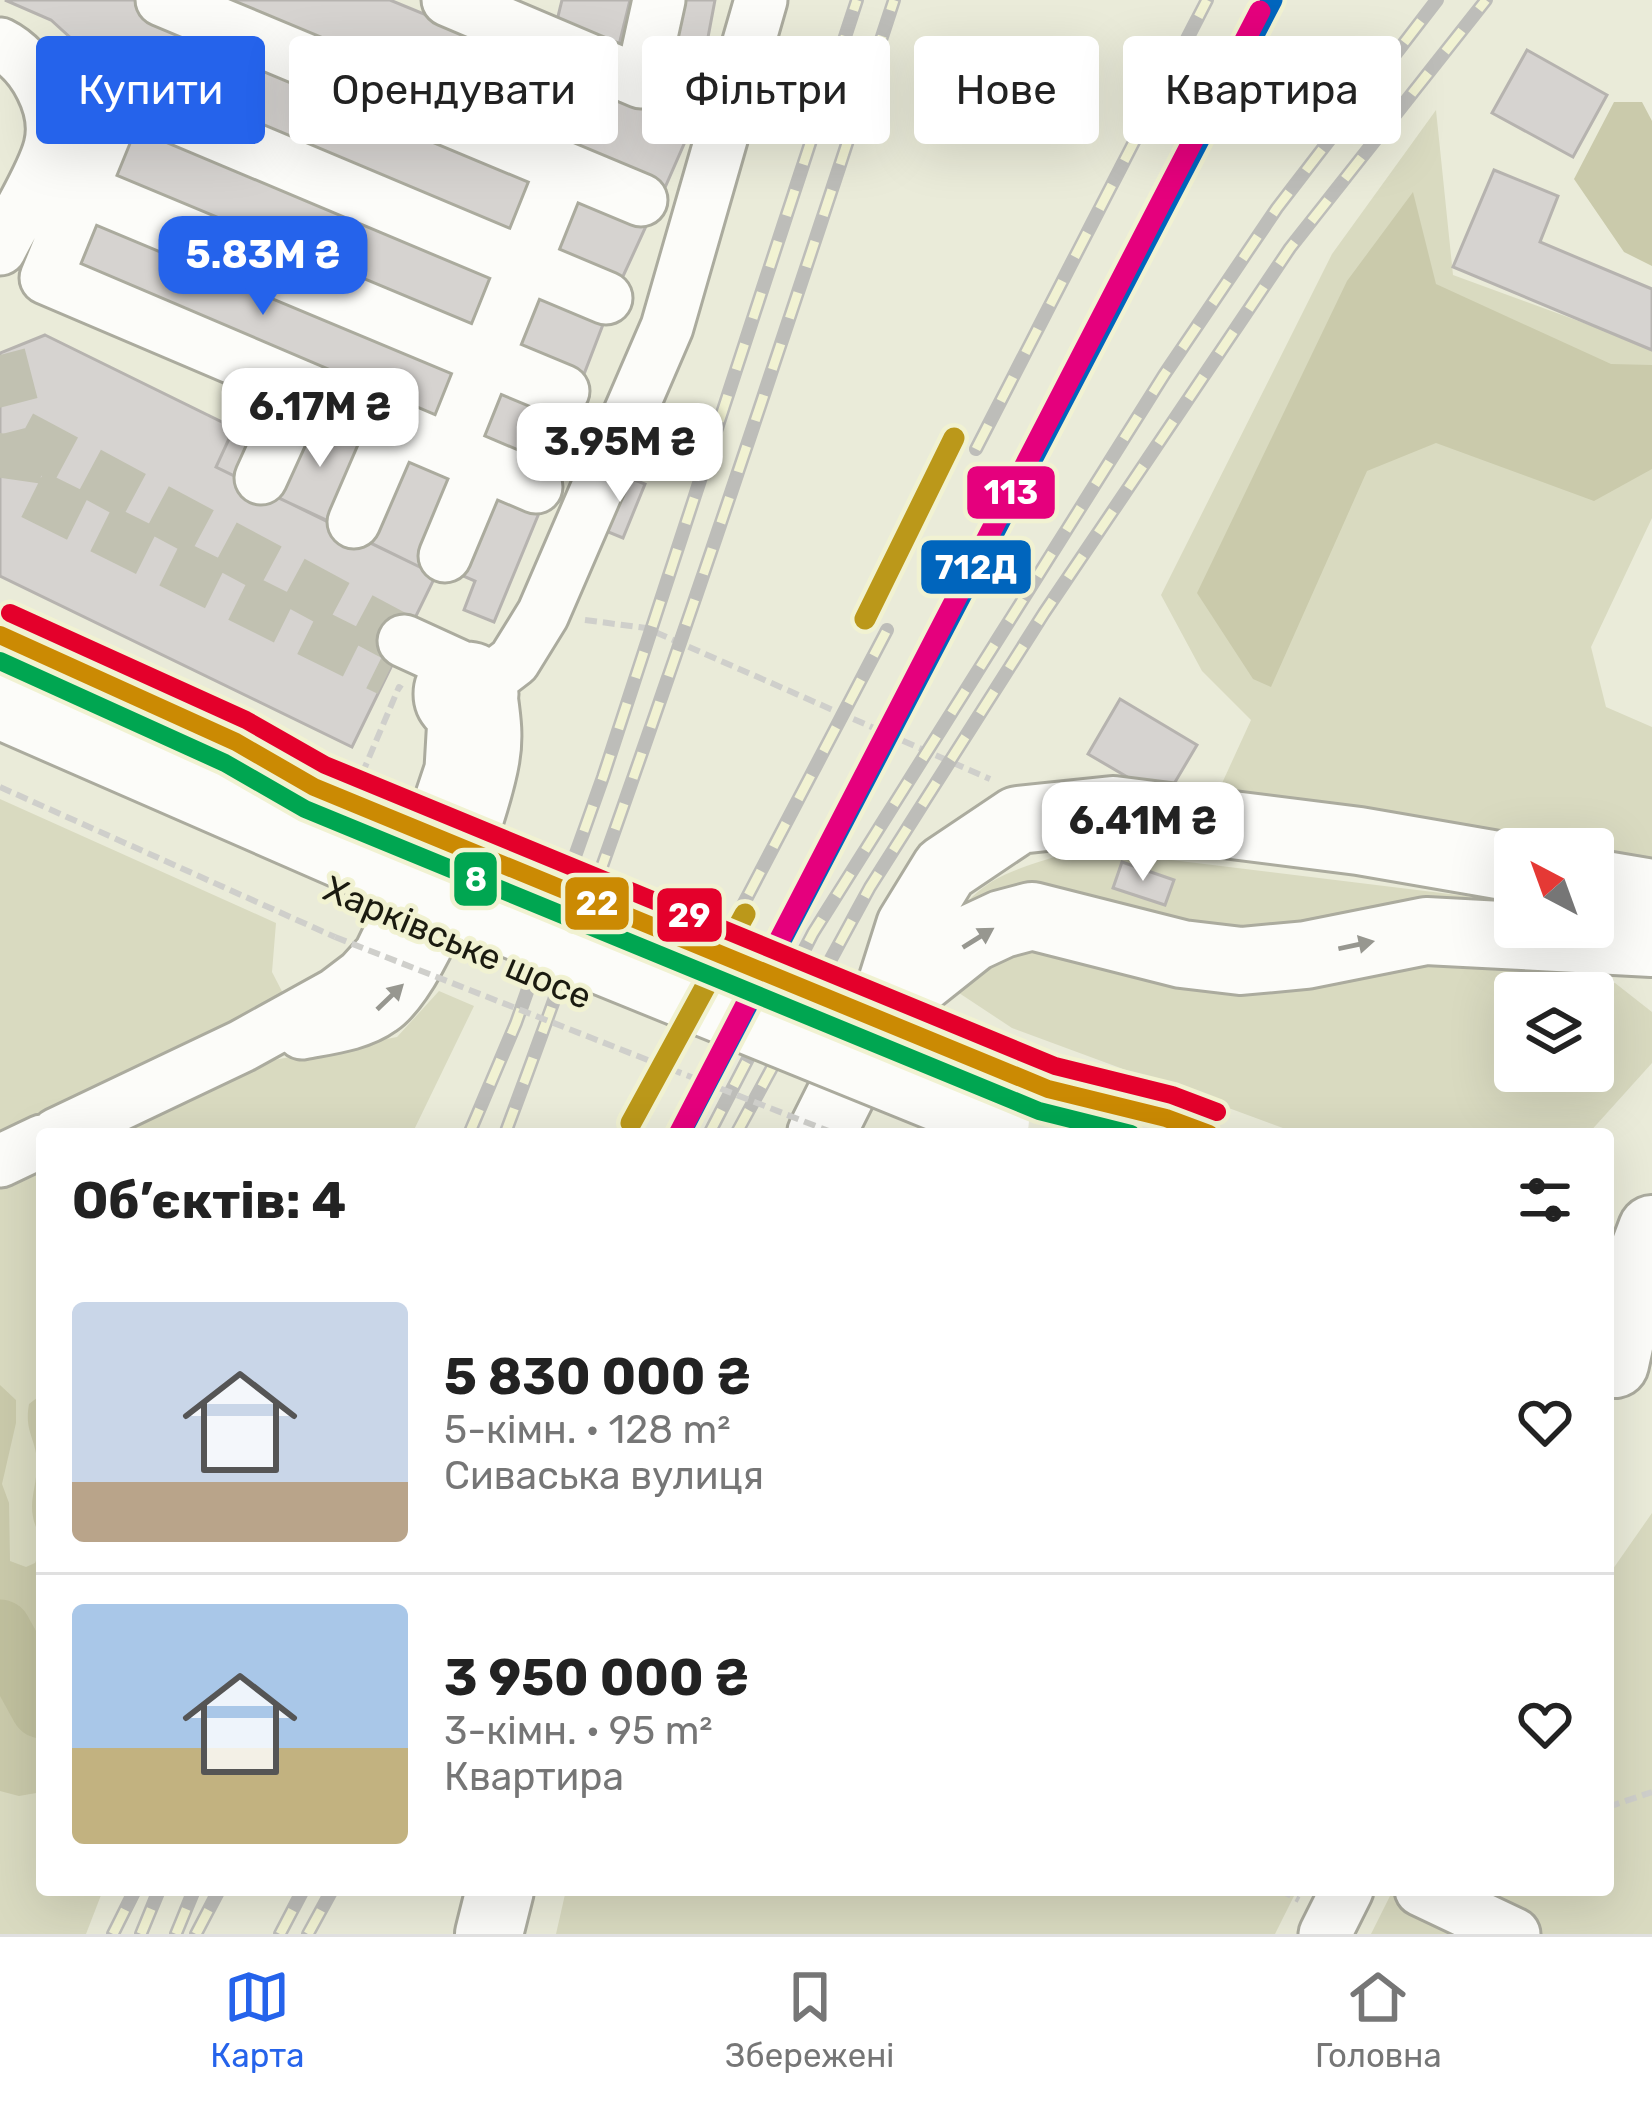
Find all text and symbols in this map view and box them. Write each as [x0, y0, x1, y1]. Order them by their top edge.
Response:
chip: Купити [36, 36, 265, 144]
chip: Орендувати [289, 36, 618, 144]
chip: Фільтри [642, 36, 890, 144]
chip: Нове [914, 36, 1099, 144]
chip: Квартира [1123, 36, 1401, 144]
pin: 5.83M ₴ [152, 216, 374, 318]
text: 5.83M ₴ [185, 232, 341, 278]
pin: 6.17M ₴ [209, 368, 431, 470]
text: 6.17M ₴ [249, 384, 391, 430]
pin: 3.95M ₴ [509, 403, 731, 505]
text: 3.95M ₴ [544, 419, 696, 465]
line badge: 113 [965, 464, 1057, 521]
text: 113 [984, 473, 1038, 512]
line badge: 712Д [919, 538, 1033, 596]
text: 712Д [935, 548, 1017, 587]
pin: 6.41M ₴ [1032, 782, 1254, 884]
text: 6.41M ₴ [1069, 798, 1217, 844]
north arrow [1494, 828, 1614, 948]
map controls [1494, 828, 1614, 1092]
line badge: 8 [452, 850, 499, 908]
text: 8 [465, 860, 487, 899]
street label: Харківське шосе [317, 867, 598, 1018]
line badge: 22 [563, 875, 631, 932]
text: 22 [576, 884, 618, 923]
line badge: 29 [655, 886, 724, 944]
text: 29 [668, 896, 710, 935]
one-way arrow [961, 928, 994, 950]
one-way arrow [1338, 935, 1375, 954]
button: layers [1494, 972, 1614, 1092]
one-way arrow [376, 984, 404, 1012]
icon: filters [1512, 1167, 1578, 1233]
text: Об’єктів: 4 [72, 1170, 346, 1231]
text: 5 830 000 ₴ [444, 1346, 751, 1407]
icon: home [168, 1350, 312, 1494]
icon: heart [1512, 1389, 1578, 1455]
text: 5-кімн. · 128 m² [444, 1407, 730, 1453]
text: Сиваська вулиця [444, 1453, 764, 1499]
text: 3 950 000 ₴ [444, 1647, 749, 1708]
icon: home [168, 1652, 312, 1796]
icon: heart [1512, 1691, 1578, 1757]
text: 3-кімн. · 95 m² [444, 1708, 713, 1754]
text: Квартира [444, 1754, 624, 1800]
tab: Карта [210, 1964, 304, 2075]
tab: Збережені [725, 1964, 894, 2075]
tab: Головна [1315, 1964, 1442, 2075]

